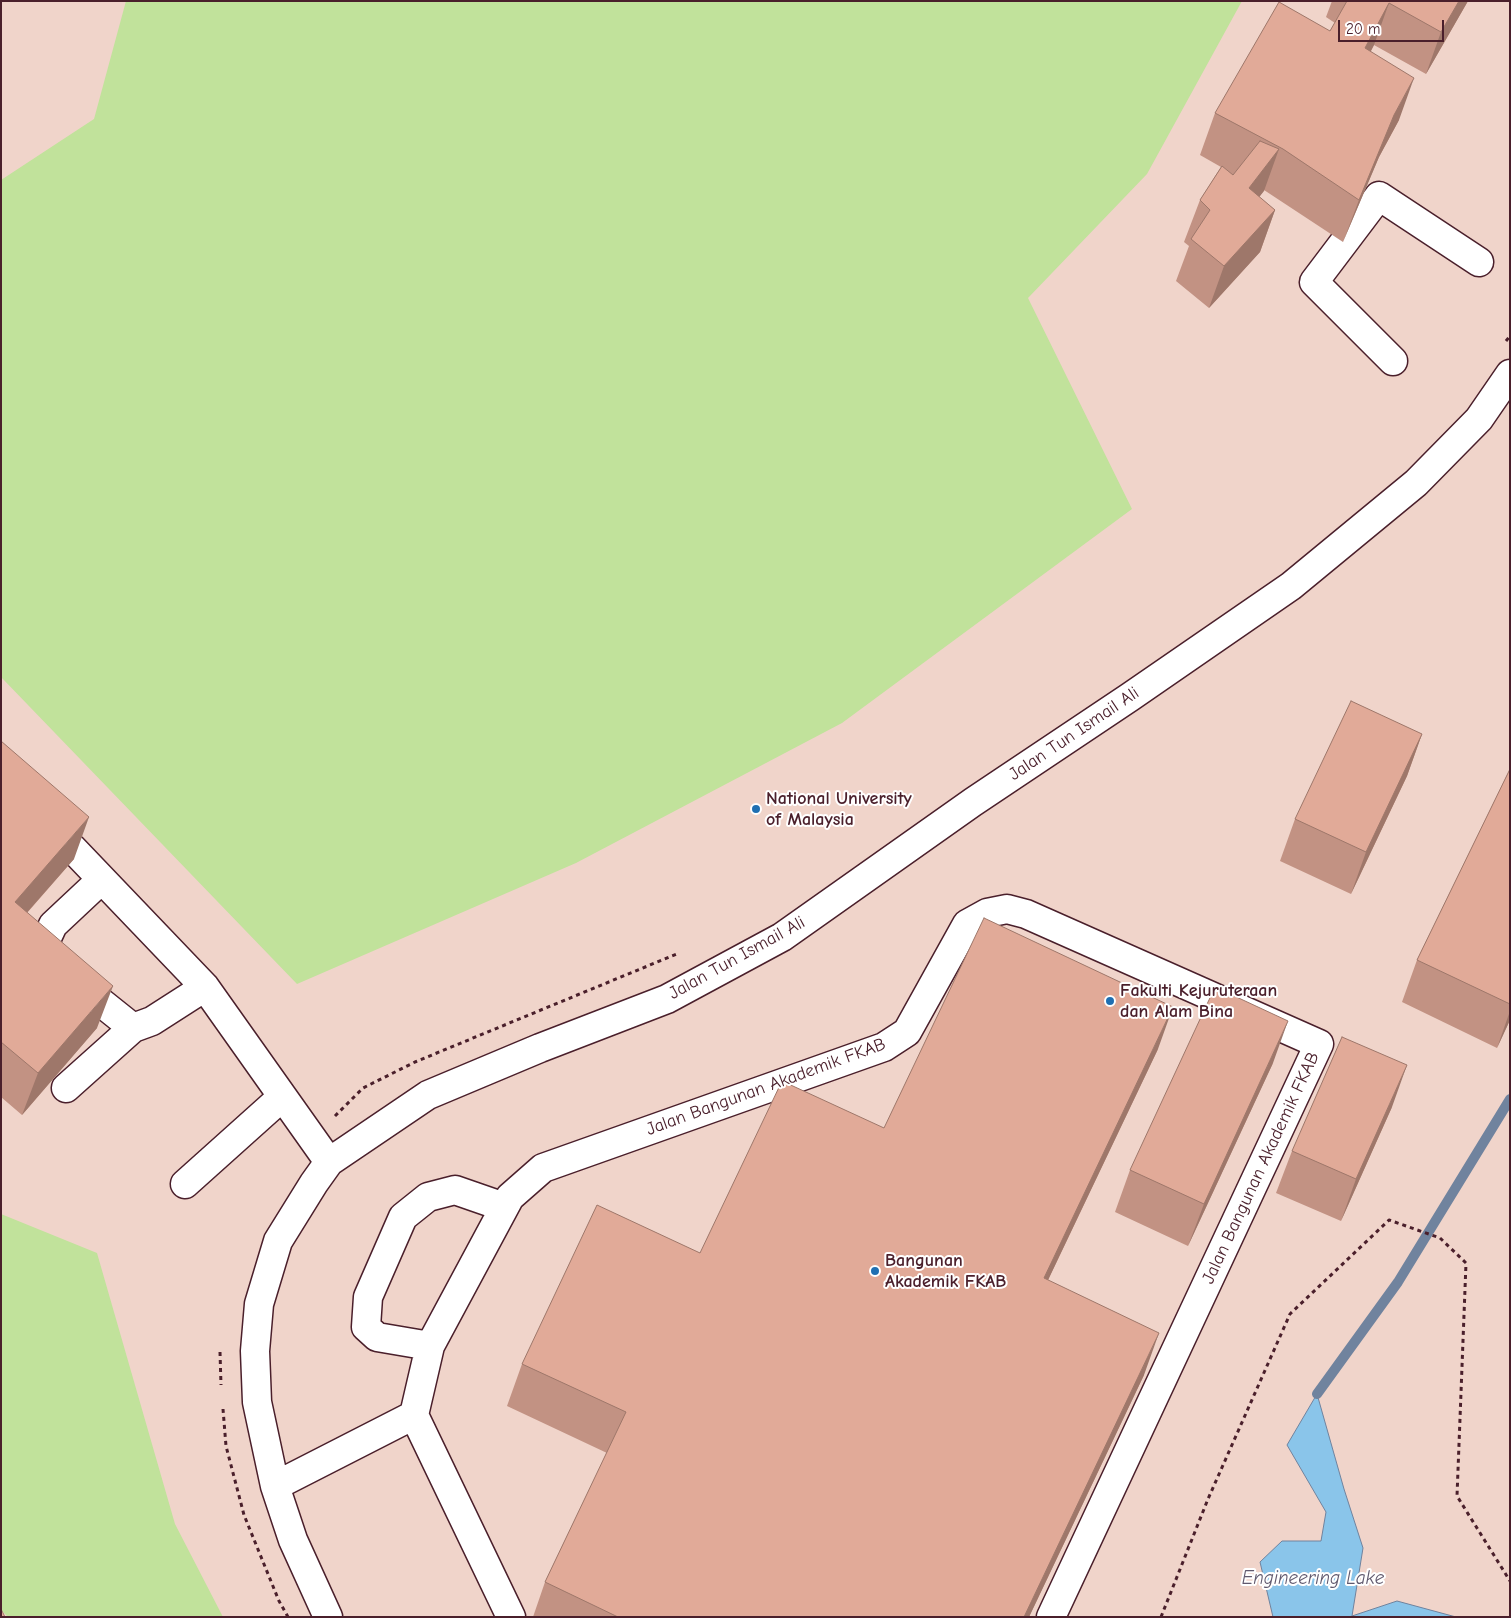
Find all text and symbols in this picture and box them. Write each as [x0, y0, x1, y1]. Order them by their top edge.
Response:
scale bar [1341, 10, 1447, 42]
text: 20 m [1346, 20, 1380, 38]
street label: Jalan Tun Ismail Ali [1005, 682, 1143, 786]
place label: National University of Malaysia [766, 788, 912, 831]
marker: National University of Malaysia [750, 803, 762, 815]
street label: Jalan Tun Ismail Ali [665, 912, 809, 1004]
place label: Fakulti Kejuruteraan dan Alam Bina [1120, 980, 1277, 1022]
marker: Fakulti Kejuruteraan dan Alam Bina [1104, 995, 1116, 1007]
street label: Jalan Bangunan Akademik FKAB [643, 1034, 889, 1140]
street label: Jalan Bangunan Akademik FKAB [1198, 1049, 1324, 1287]
place label: Bangunan Akademik FKAB [885, 1250, 1006, 1292]
marker: Bangunan Akademik FKAB [869, 1265, 881, 1277]
water label: Engineering Lake [1242, 1568, 1384, 1590]

